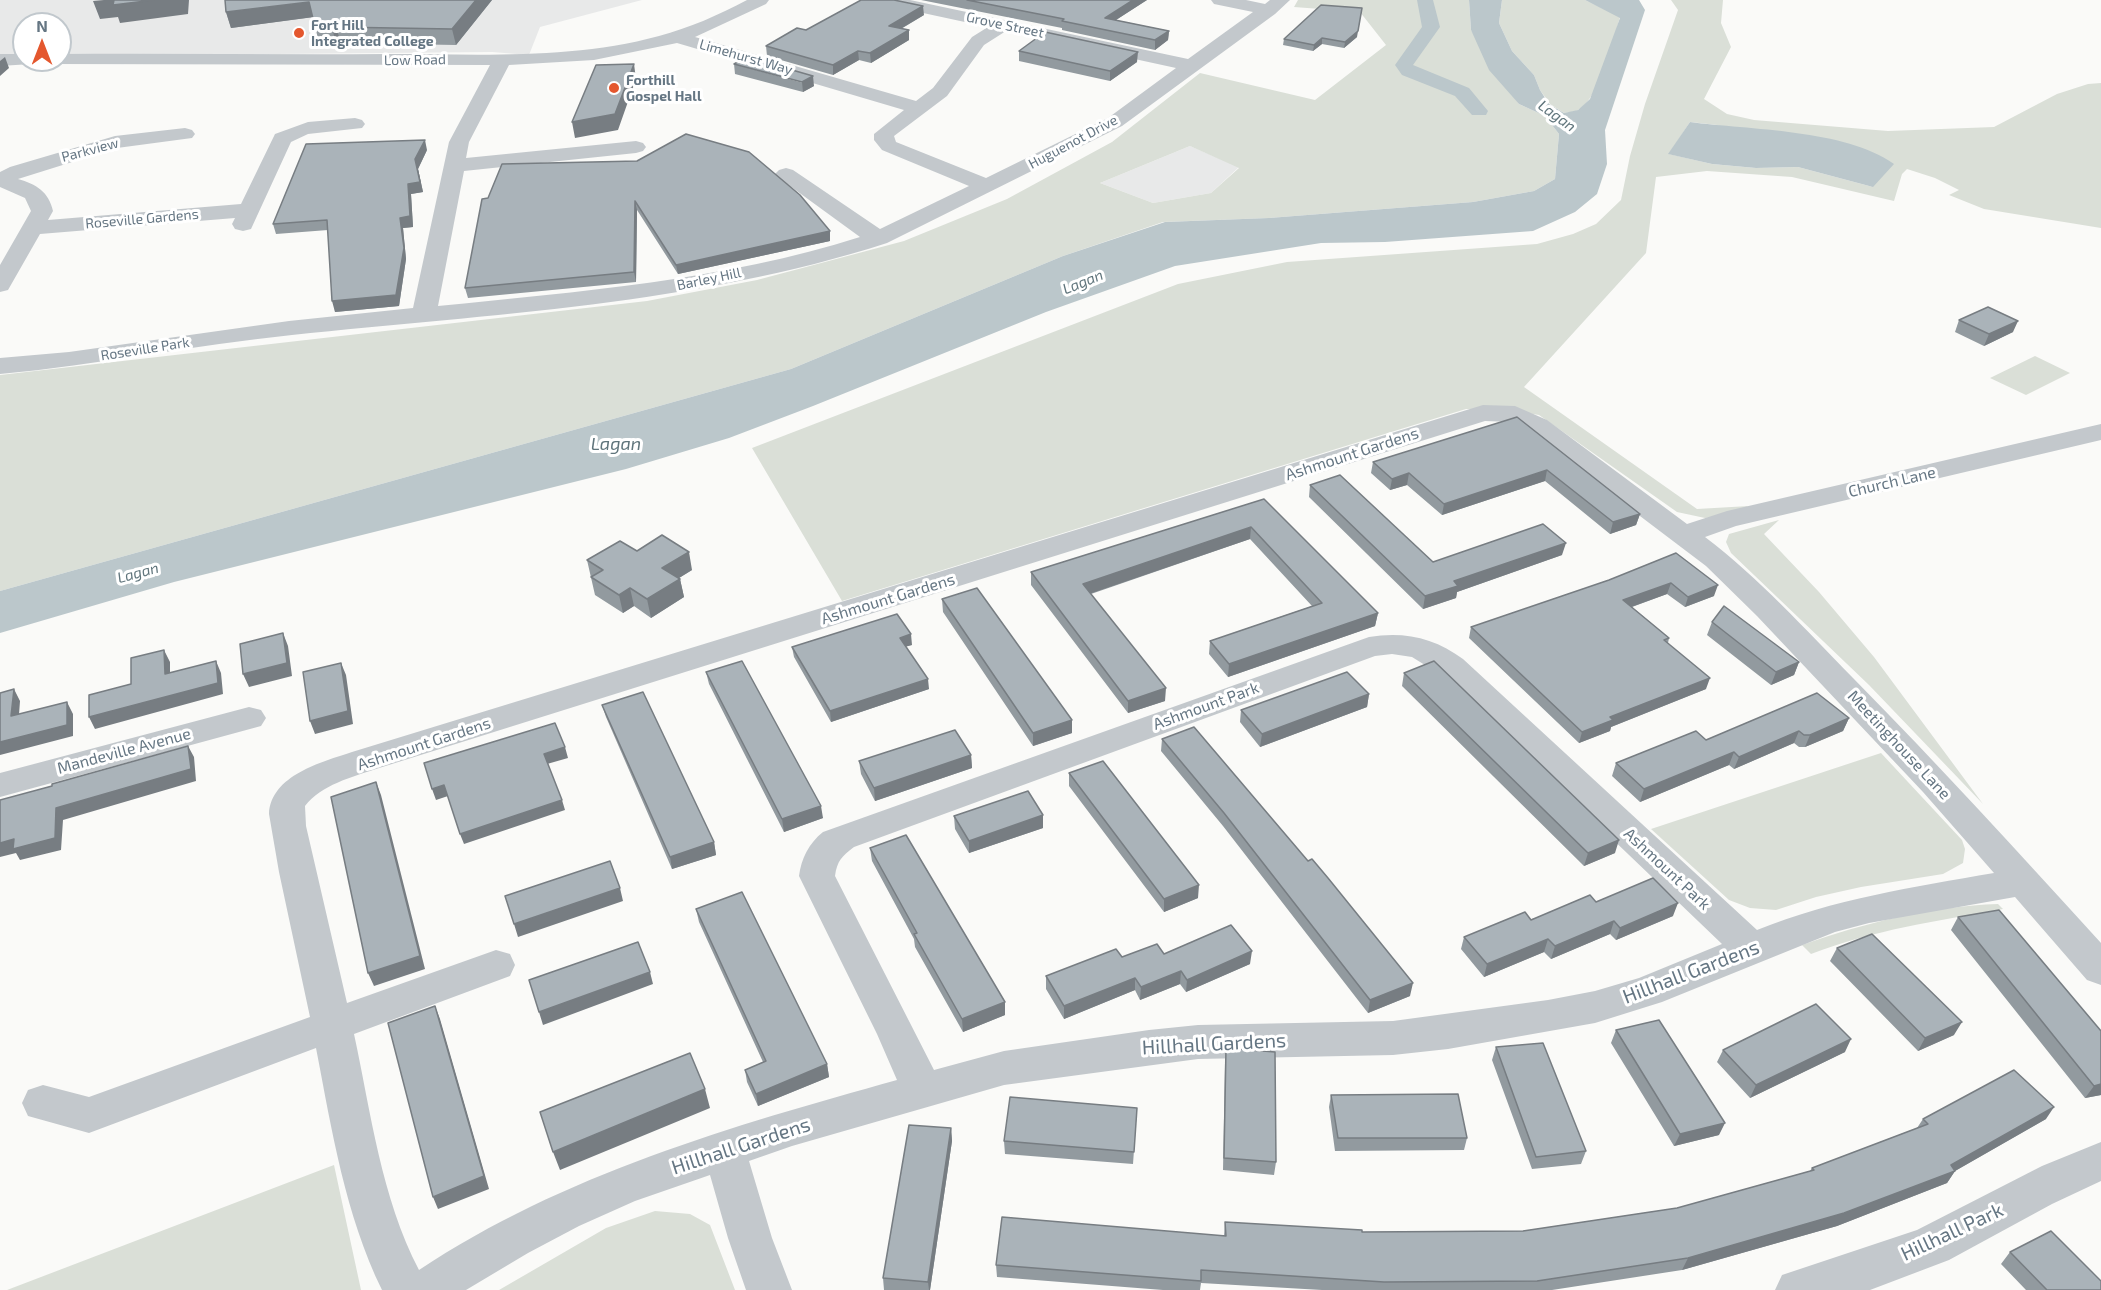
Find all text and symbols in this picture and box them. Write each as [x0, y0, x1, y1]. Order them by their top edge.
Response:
street label: Grove Street [965, 9, 1045, 41]
north arrow [12, 12, 72, 72]
text: N [36, 16, 48, 35]
place label: Fort Hill Integrated College [311, 17, 434, 50]
marker: Fort Hill Integrated College [292, 26, 306, 40]
street label: Limehurst Way [698, 36, 794, 78]
street label: Low Road [384, 51, 446, 69]
place label: Forthill Gospel Hall [626, 72, 702, 104]
marker: Forthill Gospel Hall [607, 81, 621, 95]
water label: Lagan [1535, 96, 1579, 136]
street label: Huguenot Drive [1026, 111, 1120, 173]
street label: Parkview [60, 134, 120, 166]
street label: Roseville Gardens [85, 206, 199, 232]
street label: Barley Hill [675, 264, 743, 294]
water label: Lagan [1060, 266, 1106, 298]
street label: Roseville Park [99, 334, 191, 364]
street label: Ashmount Gardens [1283, 423, 1421, 485]
water label: Lagan [591, 433, 641, 455]
street label: Church Lane [1846, 463, 1938, 501]
water label: Lagan [115, 559, 161, 587]
street label: Ashmount Gardens [819, 570, 957, 628]
street label: Ashmount Park [1150, 678, 1262, 734]
street label: Meetinghouse Lane [1843, 686, 1955, 804]
street label: Ashmount Gardens [355, 713, 493, 775]
street label: Mandeville Avenue [55, 724, 193, 778]
street label: Ashmount Park [1620, 824, 1714, 914]
street label: Hillhall Gardens [1619, 935, 1763, 1009]
street label: Hillhall Gardens [1141, 1028, 1287, 1060]
street label: Hillhall Gardens [669, 1112, 813, 1180]
street label: Hillhall Park [1897, 1198, 2007, 1266]

